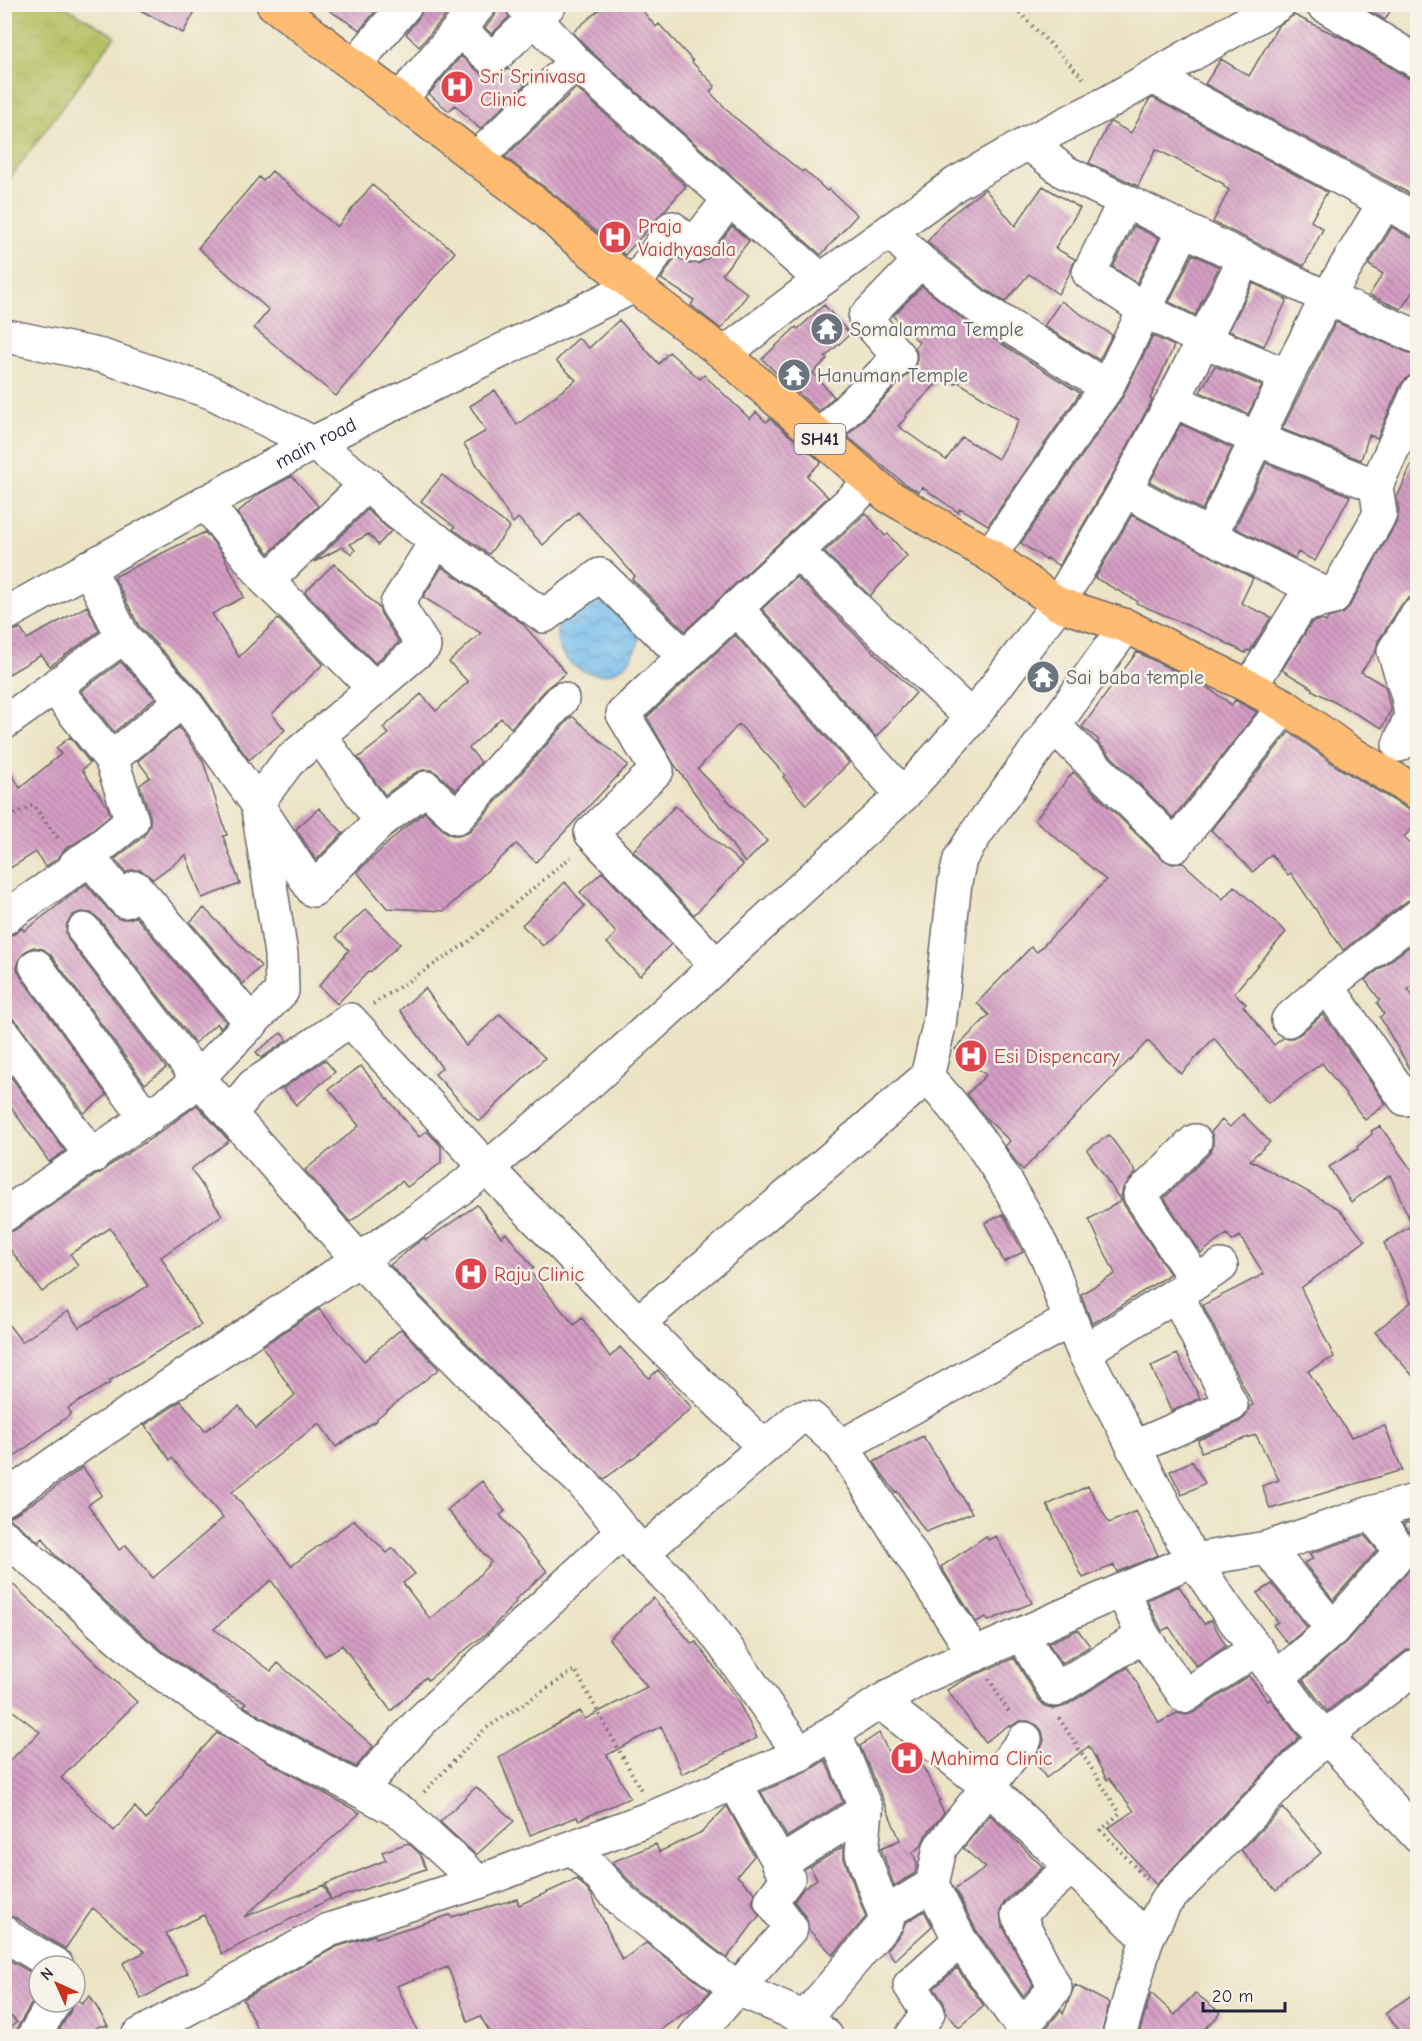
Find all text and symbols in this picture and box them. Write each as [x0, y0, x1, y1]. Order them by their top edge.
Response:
place label: Sri Srinivasa Clinic [480, 65, 586, 111]
hospital icon: Sri Srinivasa Clinic [439, 69, 475, 105]
place label: Praja Vaidhyasala [638, 215, 736, 261]
hospital icon: Praja Vaidhyasala [597, 219, 633, 255]
temple icon: Somalamma Temple [809, 311, 845, 347]
place label: Somalamma Temple [850, 318, 1024, 341]
temple icon: Hanuman Temple [776, 357, 812, 393]
place label: Hanuman Temple [817, 364, 968, 387]
street label: main road [271, 412, 360, 473]
road number: SH41 [794, 424, 846, 454]
temple icon: Sai baba temple [1025, 659, 1061, 695]
place label: Sai baba temple [1066, 666, 1204, 689]
hospital icon: Esi Dispencary [953, 1038, 989, 1074]
place label: Esi Dispencary [994, 1045, 1120, 1068]
hospital icon: Raju Clinic [453, 1256, 489, 1292]
place label: Raju Clinic [494, 1263, 584, 1286]
hospital icon: Mahima Clinic [889, 1740, 925, 1776]
place label: Mahima Clinic [930, 1747, 1053, 1770]
north arrow [27, 1954, 87, 2014]
text: N [37, 1964, 57, 1984]
scale bar [1203, 1975, 1286, 2013]
text: 20 m [1212, 1986, 1253, 2007]

